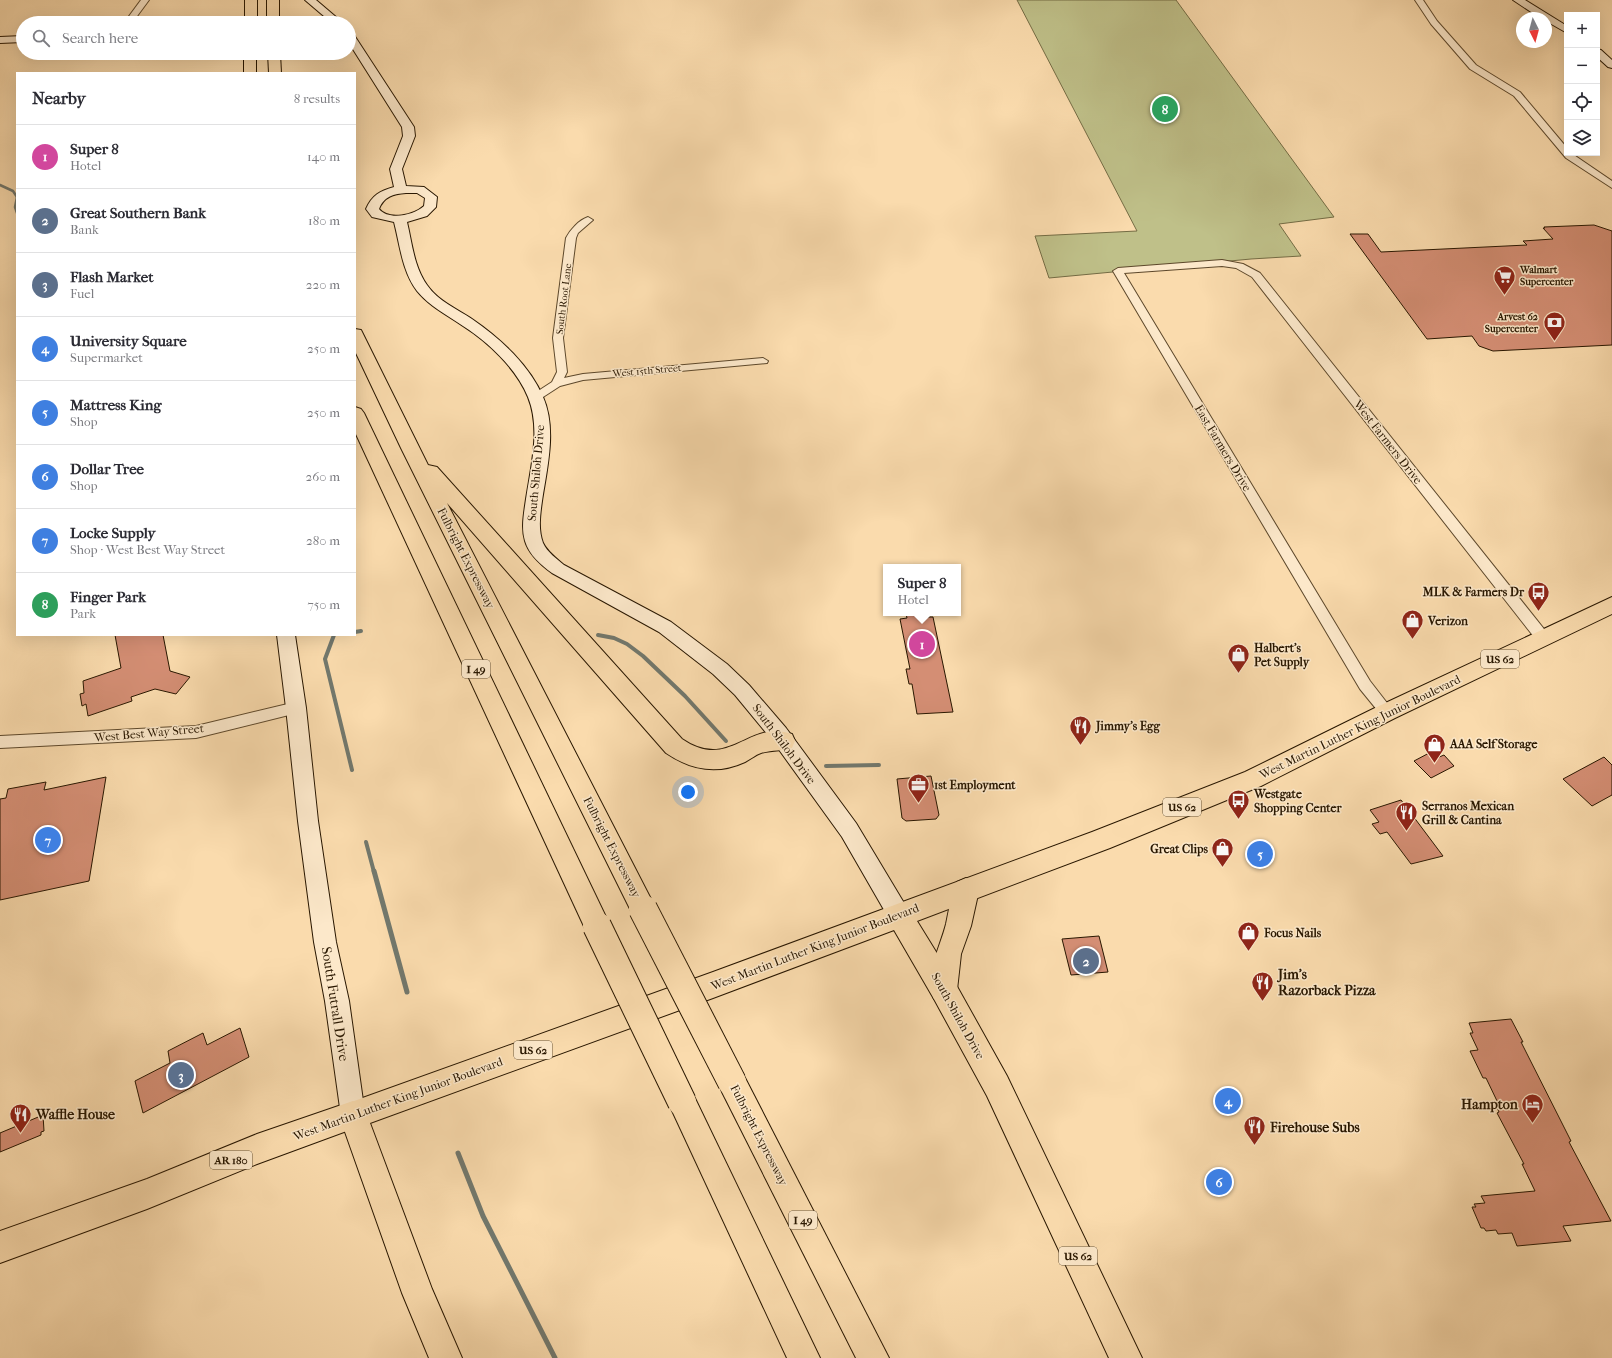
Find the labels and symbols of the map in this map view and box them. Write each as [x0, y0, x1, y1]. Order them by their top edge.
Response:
north arrow [1516, 12, 1552, 48]
pin: 8 [1152, 94, 1178, 124]
street label: South Root Lane [554, 263, 574, 335]
supermarket icon: Walmart Supercenter [1491, 263, 1517, 296]
place label: Walmart Supercenter [1519, 264, 1574, 288]
bank icon: Arvest 62 Supercenter [1541, 310, 1567, 343]
place label: Arvest 62 Supercenter [1485, 311, 1539, 335]
street label: West 15th Street [611, 362, 682, 380]
street label: West Farmers Drive [1350, 397, 1425, 487]
street label: East Farmers Drive [1192, 402, 1254, 494]
street label: South Shiloh Drive [525, 424, 547, 522]
street label: Fulbright Expressway [434, 505, 498, 611]
bus stop icon: MLK & Farmers Dr [1526, 579, 1552, 612]
place label: MLK & Farmers Dr [1422, 585, 1525, 599]
shop icon: Verizon [1400, 608, 1426, 641]
place label: Verizon [1427, 614, 1469, 628]
pin: 1 [909, 629, 935, 659]
place label: Halbert's Pet Supply [1254, 641, 1310, 670]
shop icon: Halbert's Pet Supply [1225, 642, 1251, 675]
road number: US 62 [1481, 650, 1519, 668]
road number: I 49 [462, 660, 490, 678]
street label: West Martin Luther King Junior Boulevard [1256, 672, 1463, 782]
street label: South Shiloh Drive [749, 701, 819, 787]
restaurant icon: Jimmy's Egg [1067, 713, 1093, 746]
place label: Jimmy's Egg [1094, 719, 1160, 734]
street label: West Best Way Street [93, 721, 205, 745]
shop icon: AAA Self Storage [1422, 731, 1448, 764]
place label: AAA Self Storage [1449, 737, 1537, 752]
office icon: 1st Employment [905, 772, 931, 805]
place label: 1st Employment [934, 778, 1016, 793]
your location [678, 782, 698, 802]
place label: Westgate Shopping Center [1253, 787, 1343, 816]
bus stop icon: Westgate Shopping Center [1225, 788, 1251, 821]
street label: Fulbright Expressway [580, 794, 644, 900]
road number: US 62 [1163, 798, 1201, 816]
place label: Serranos Mexican Grill & Cantina [1422, 799, 1515, 827]
restaurant icon: Serranos Mexican Grill & Cantina [1394, 800, 1420, 833]
pin: 7 [35, 825, 61, 855]
shop icon: Great Clips [1210, 836, 1236, 869]
pin: 5 [1247, 839, 1273, 869]
place label: Great Clips [1150, 842, 1209, 857]
street label: West Martin Luther King Junior Boulevard [708, 901, 921, 994]
shop icon: Focus Nails [1236, 920, 1262, 953]
place label: Focus Nails [1263, 926, 1322, 940]
street label: South Futrall Drive [318, 946, 352, 1063]
pin: 2 [1073, 946, 1099, 976]
place label: Jim's Razorback Pizza [1276, 966, 1376, 999]
restaurant icon: Jim's Razorback Pizza [1249, 969, 1275, 1002]
street label: South Shiloh Drive [928, 970, 988, 1062]
road number: US 62 [514, 1041, 552, 1059]
street label: West Martin Luther King Junior Boulevard [290, 1054, 505, 1144]
pin: 3 [168, 1060, 194, 1090]
street label: Fulbright Expressway [727, 1082, 791, 1188]
pin: 4 [1215, 1086, 1241, 1116]
hotel icon: Hampton [1520, 1091, 1546, 1124]
place label: Hampton [1461, 1096, 1519, 1113]
restaurant icon: Waffle House [8, 1101, 34, 1134]
place label: Waffle House [35, 1106, 115, 1123]
restaurant icon: Firehouse Subs [1241, 1114, 1267, 1147]
place label: Firehouse Subs [1269, 1119, 1361, 1136]
road number: AR 180 [210, 1151, 252, 1169]
pin: 6 [1206, 1167, 1232, 1197]
road number: I 49 [789, 1211, 817, 1229]
road number: US 62 [1059, 1247, 1097, 1265]

